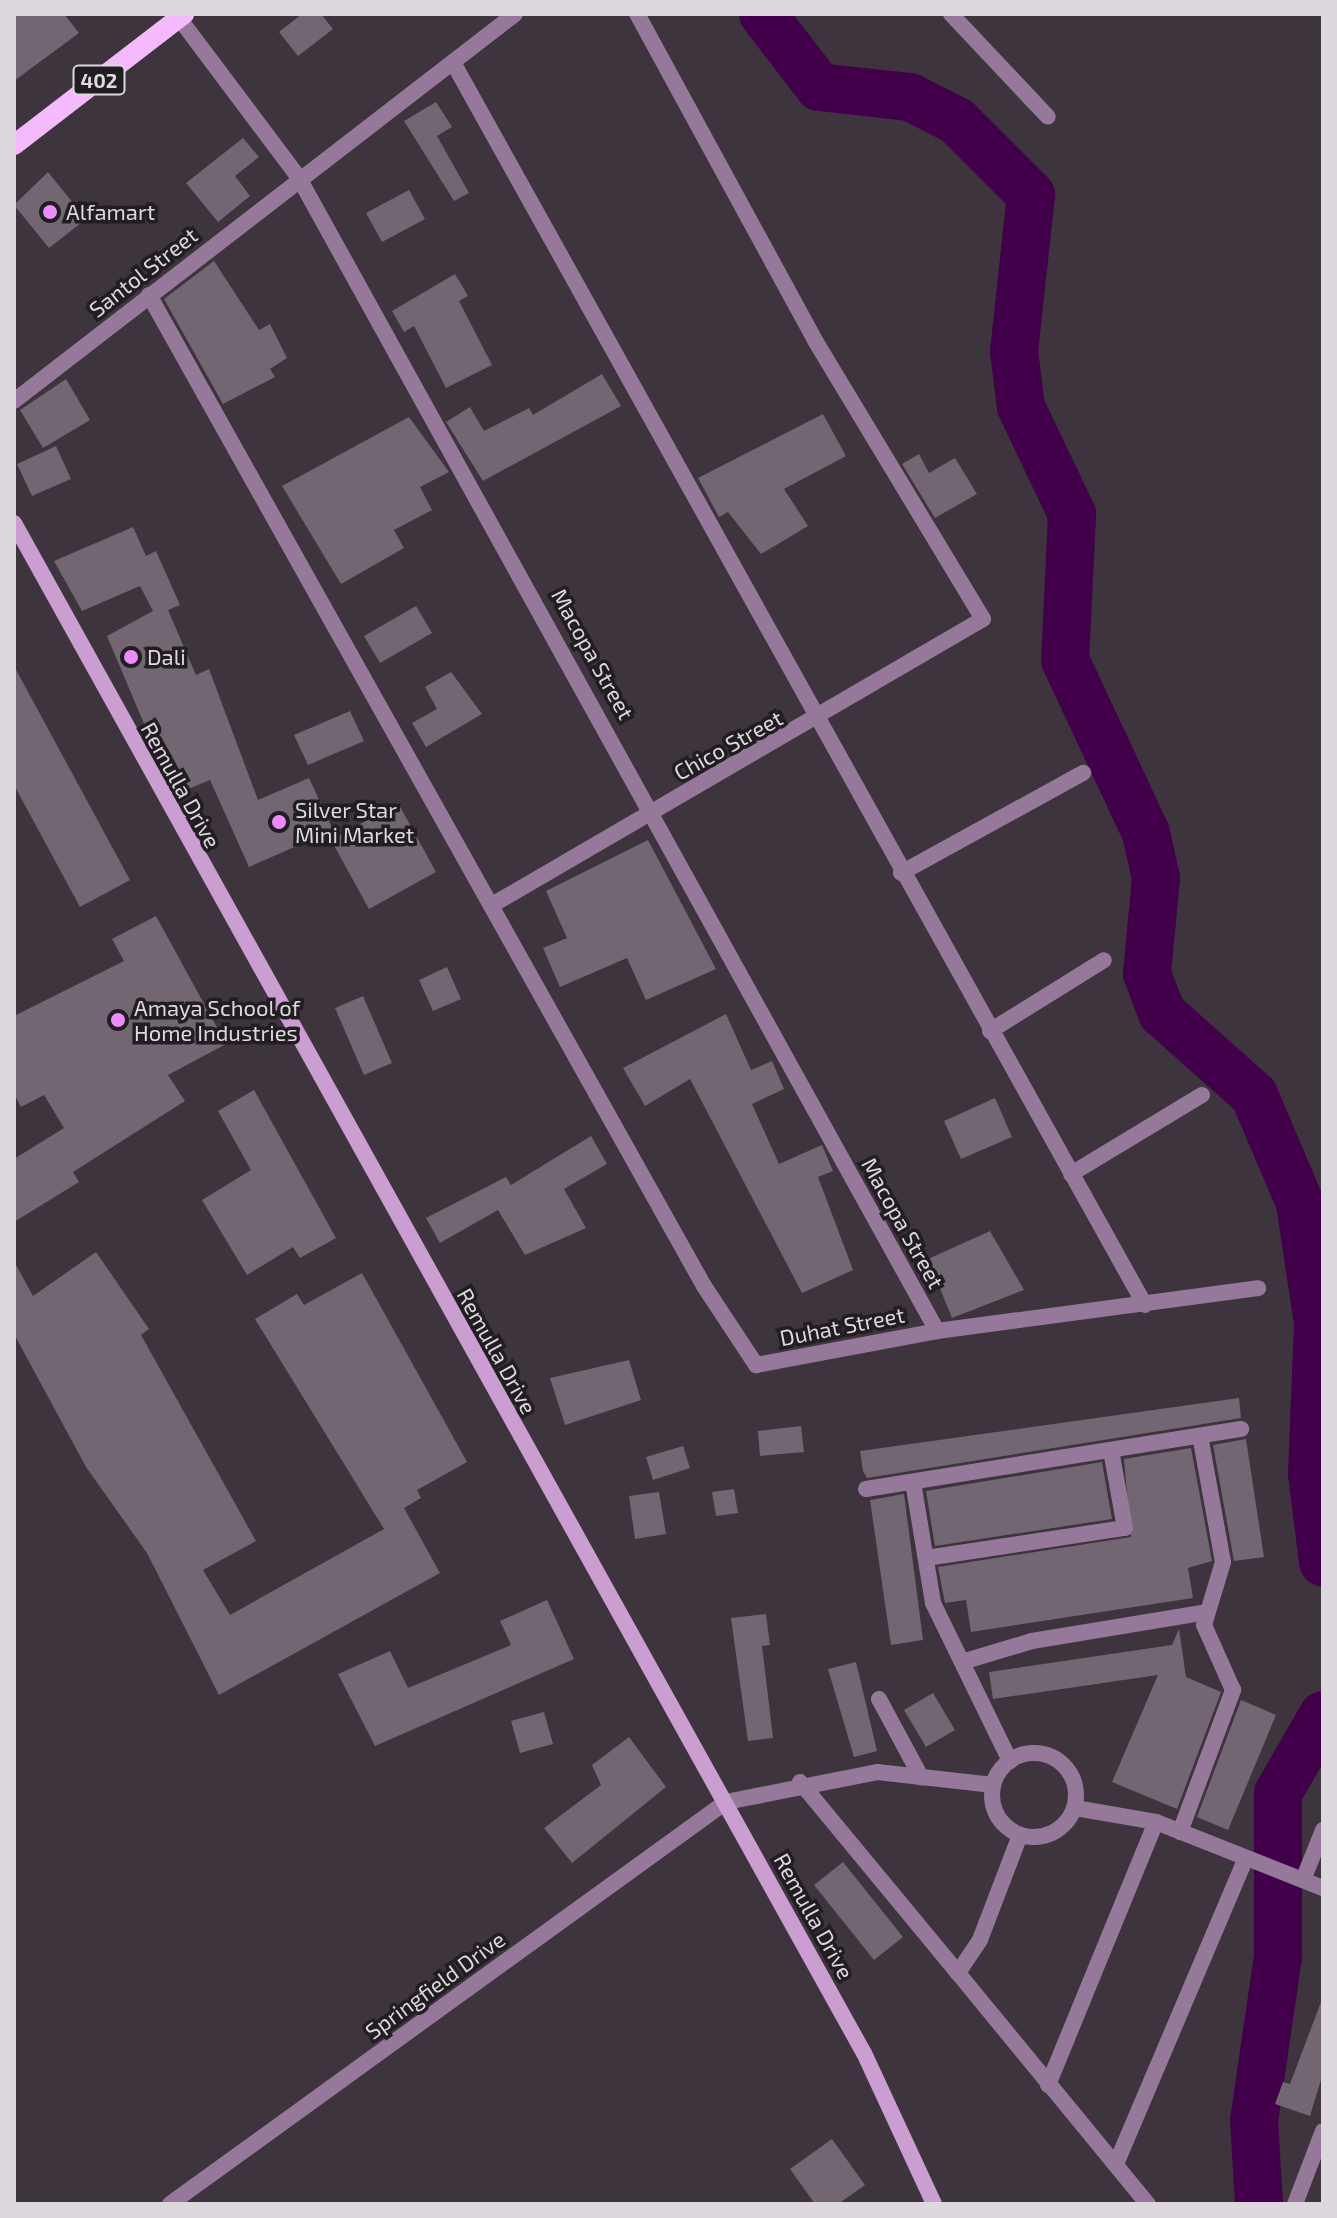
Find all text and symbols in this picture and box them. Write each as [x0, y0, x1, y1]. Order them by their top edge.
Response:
road number: 402 [71, 64, 127, 96]
place label: Alfamart [66, 199, 155, 225]
marker: Alfamart [41, 203, 59, 221]
street label: Santol Street [83, 221, 203, 323]
street label: Macopa Street [546, 584, 640, 724]
place label: Dali [147, 644, 186, 670]
marker: Dali [122, 648, 140, 666]
street label: Chico Street [669, 704, 787, 786]
street label: Remulla Drive [136, 718, 226, 852]
place label: Silver Star Mini Market [295, 796, 414, 848]
marker: Silver Star Mini Market [270, 813, 288, 831]
place label: Amaya School of Home Industries [134, 994, 301, 1046]
marker: Amaya School of Home Industries [109, 1011, 127, 1029]
street label: Macopa Street [856, 1153, 950, 1293]
street label: Remulla Drive [452, 1284, 542, 1418]
street label: Duhat Street [777, 1301, 907, 1351]
street label: Remulla Drive [769, 1849, 859, 1983]
street label: Springfield Drive [360, 1926, 510, 2044]

